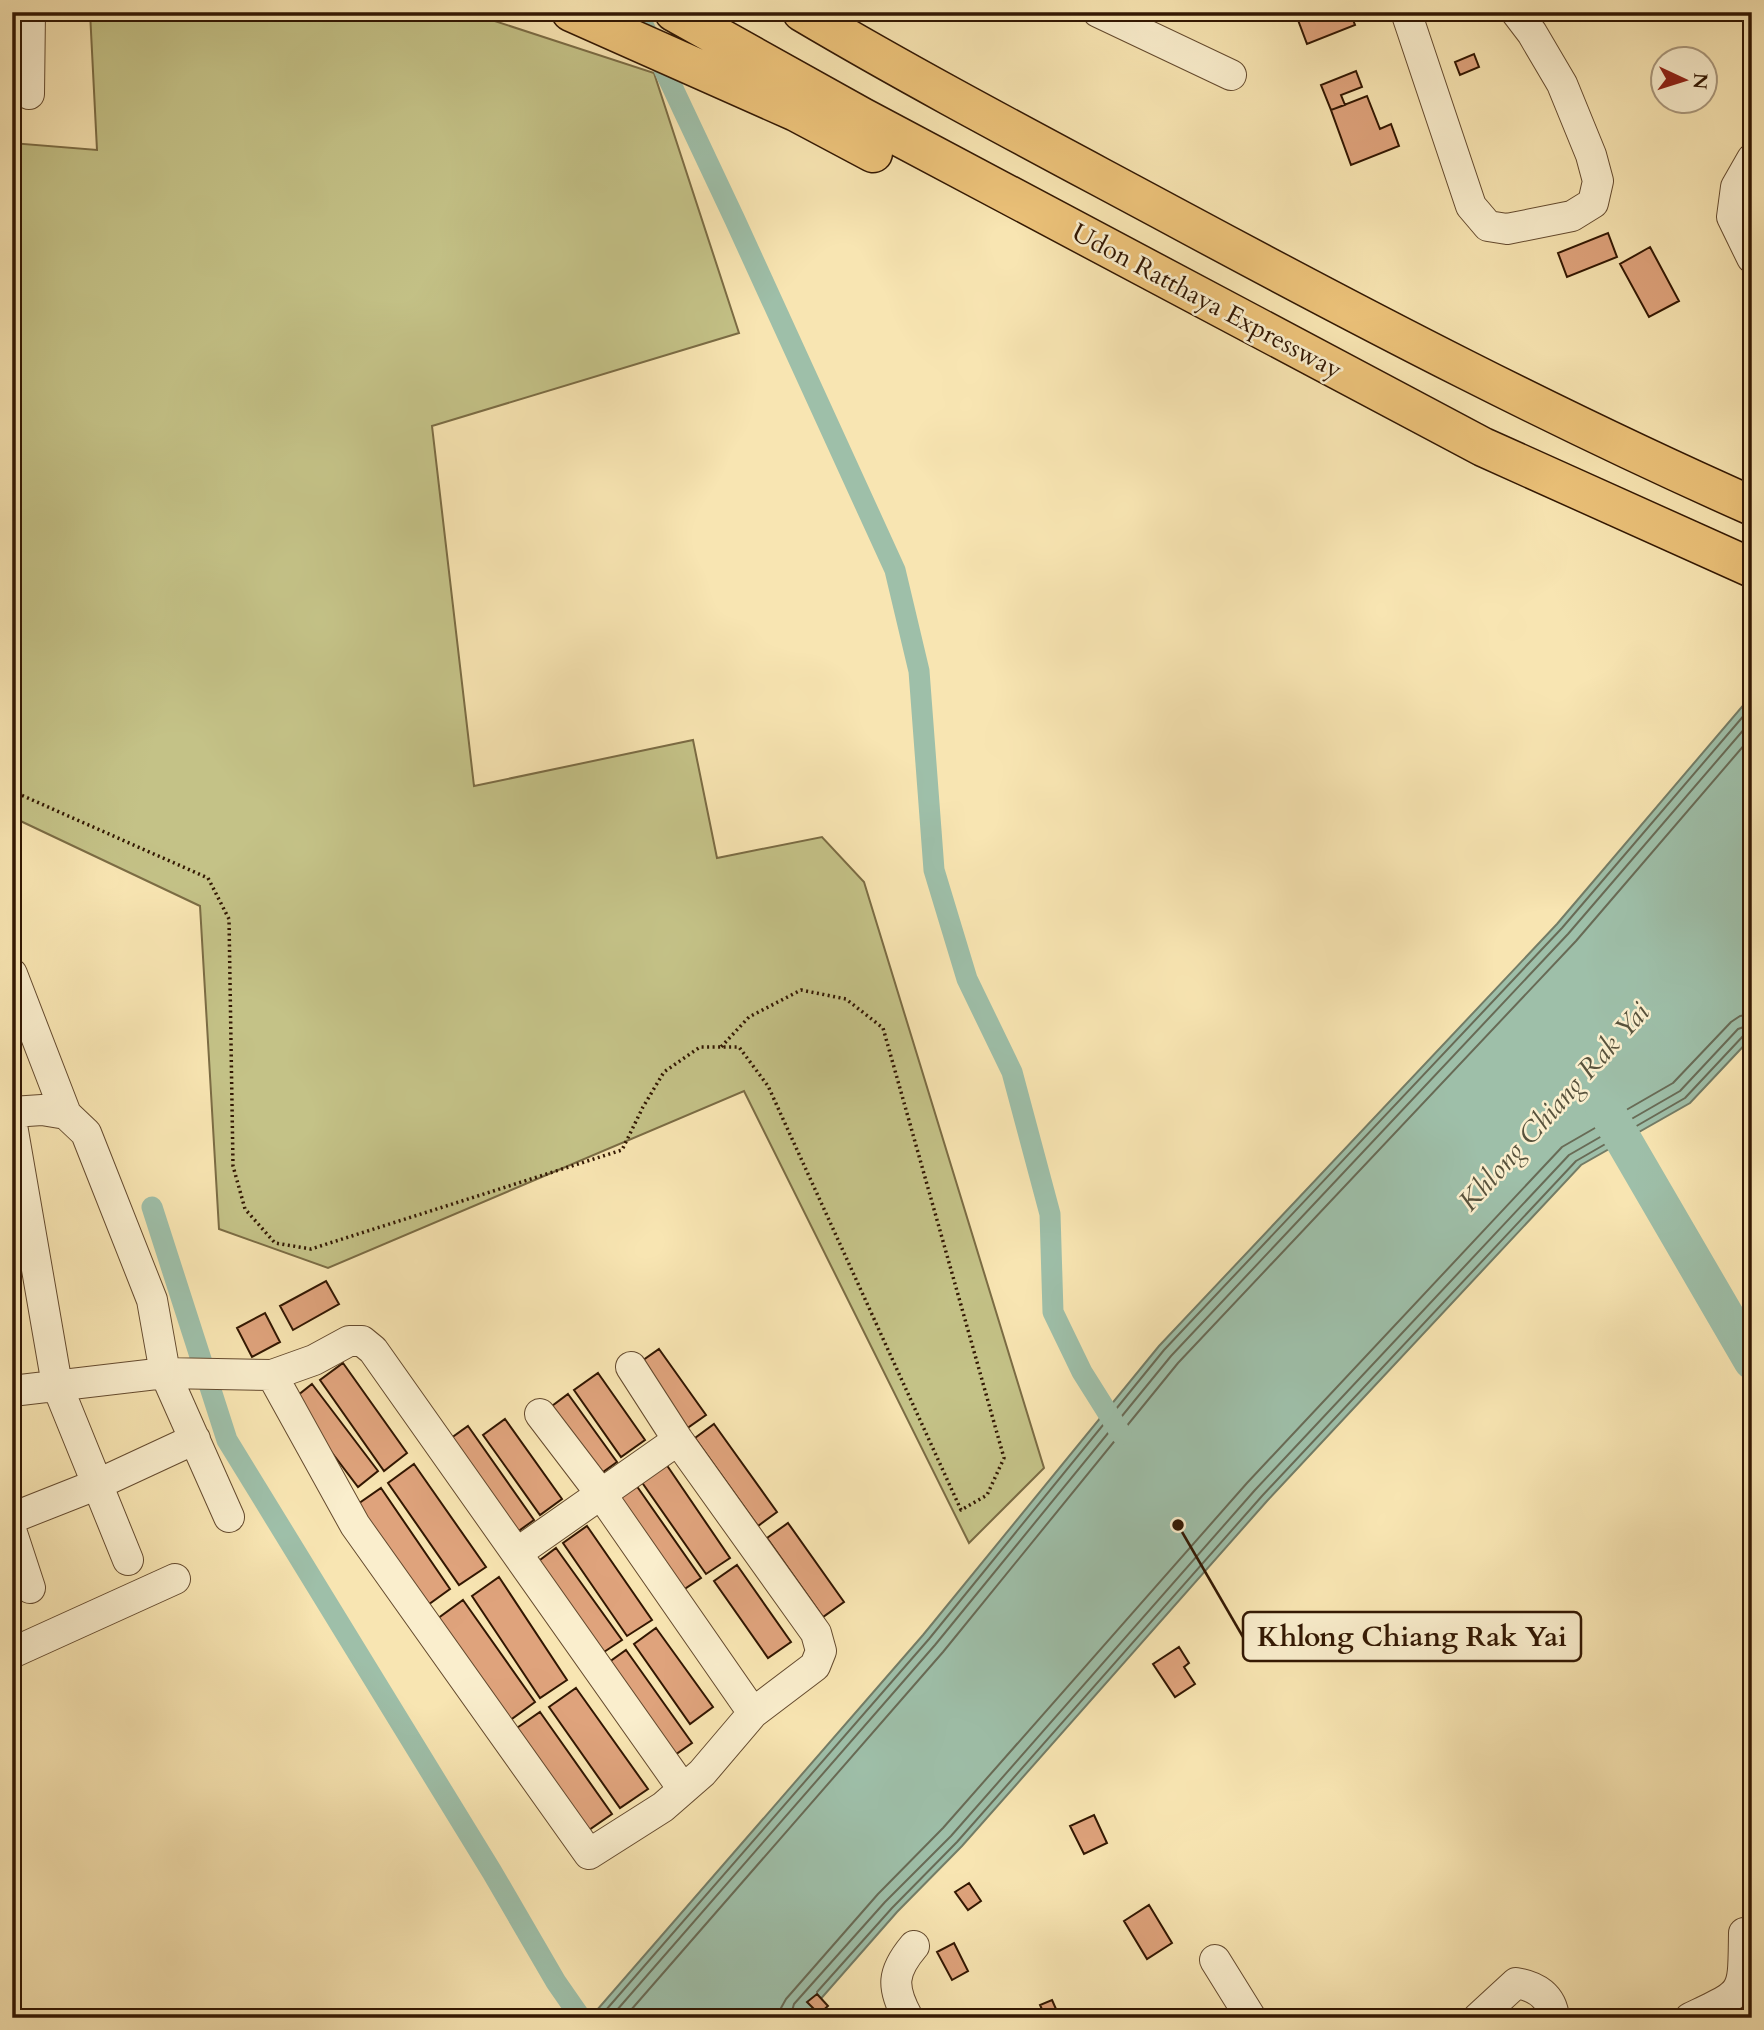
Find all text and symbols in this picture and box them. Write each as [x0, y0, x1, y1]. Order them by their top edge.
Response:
north arrow [1648, 46, 1718, 116]
text: N [1686, 72, 1714, 91]
street label: Udon Ratthaya Expressway [1066, 215, 1348, 387]
water label: Khlong Chiang Rak Yai [1450, 994, 1658, 1219]
callout: Khlong Chiang Rak Yai [1243, 1612, 1581, 1661]
text: Khlong Chiang Rak Yai [1257, 1618, 1567, 1656]

